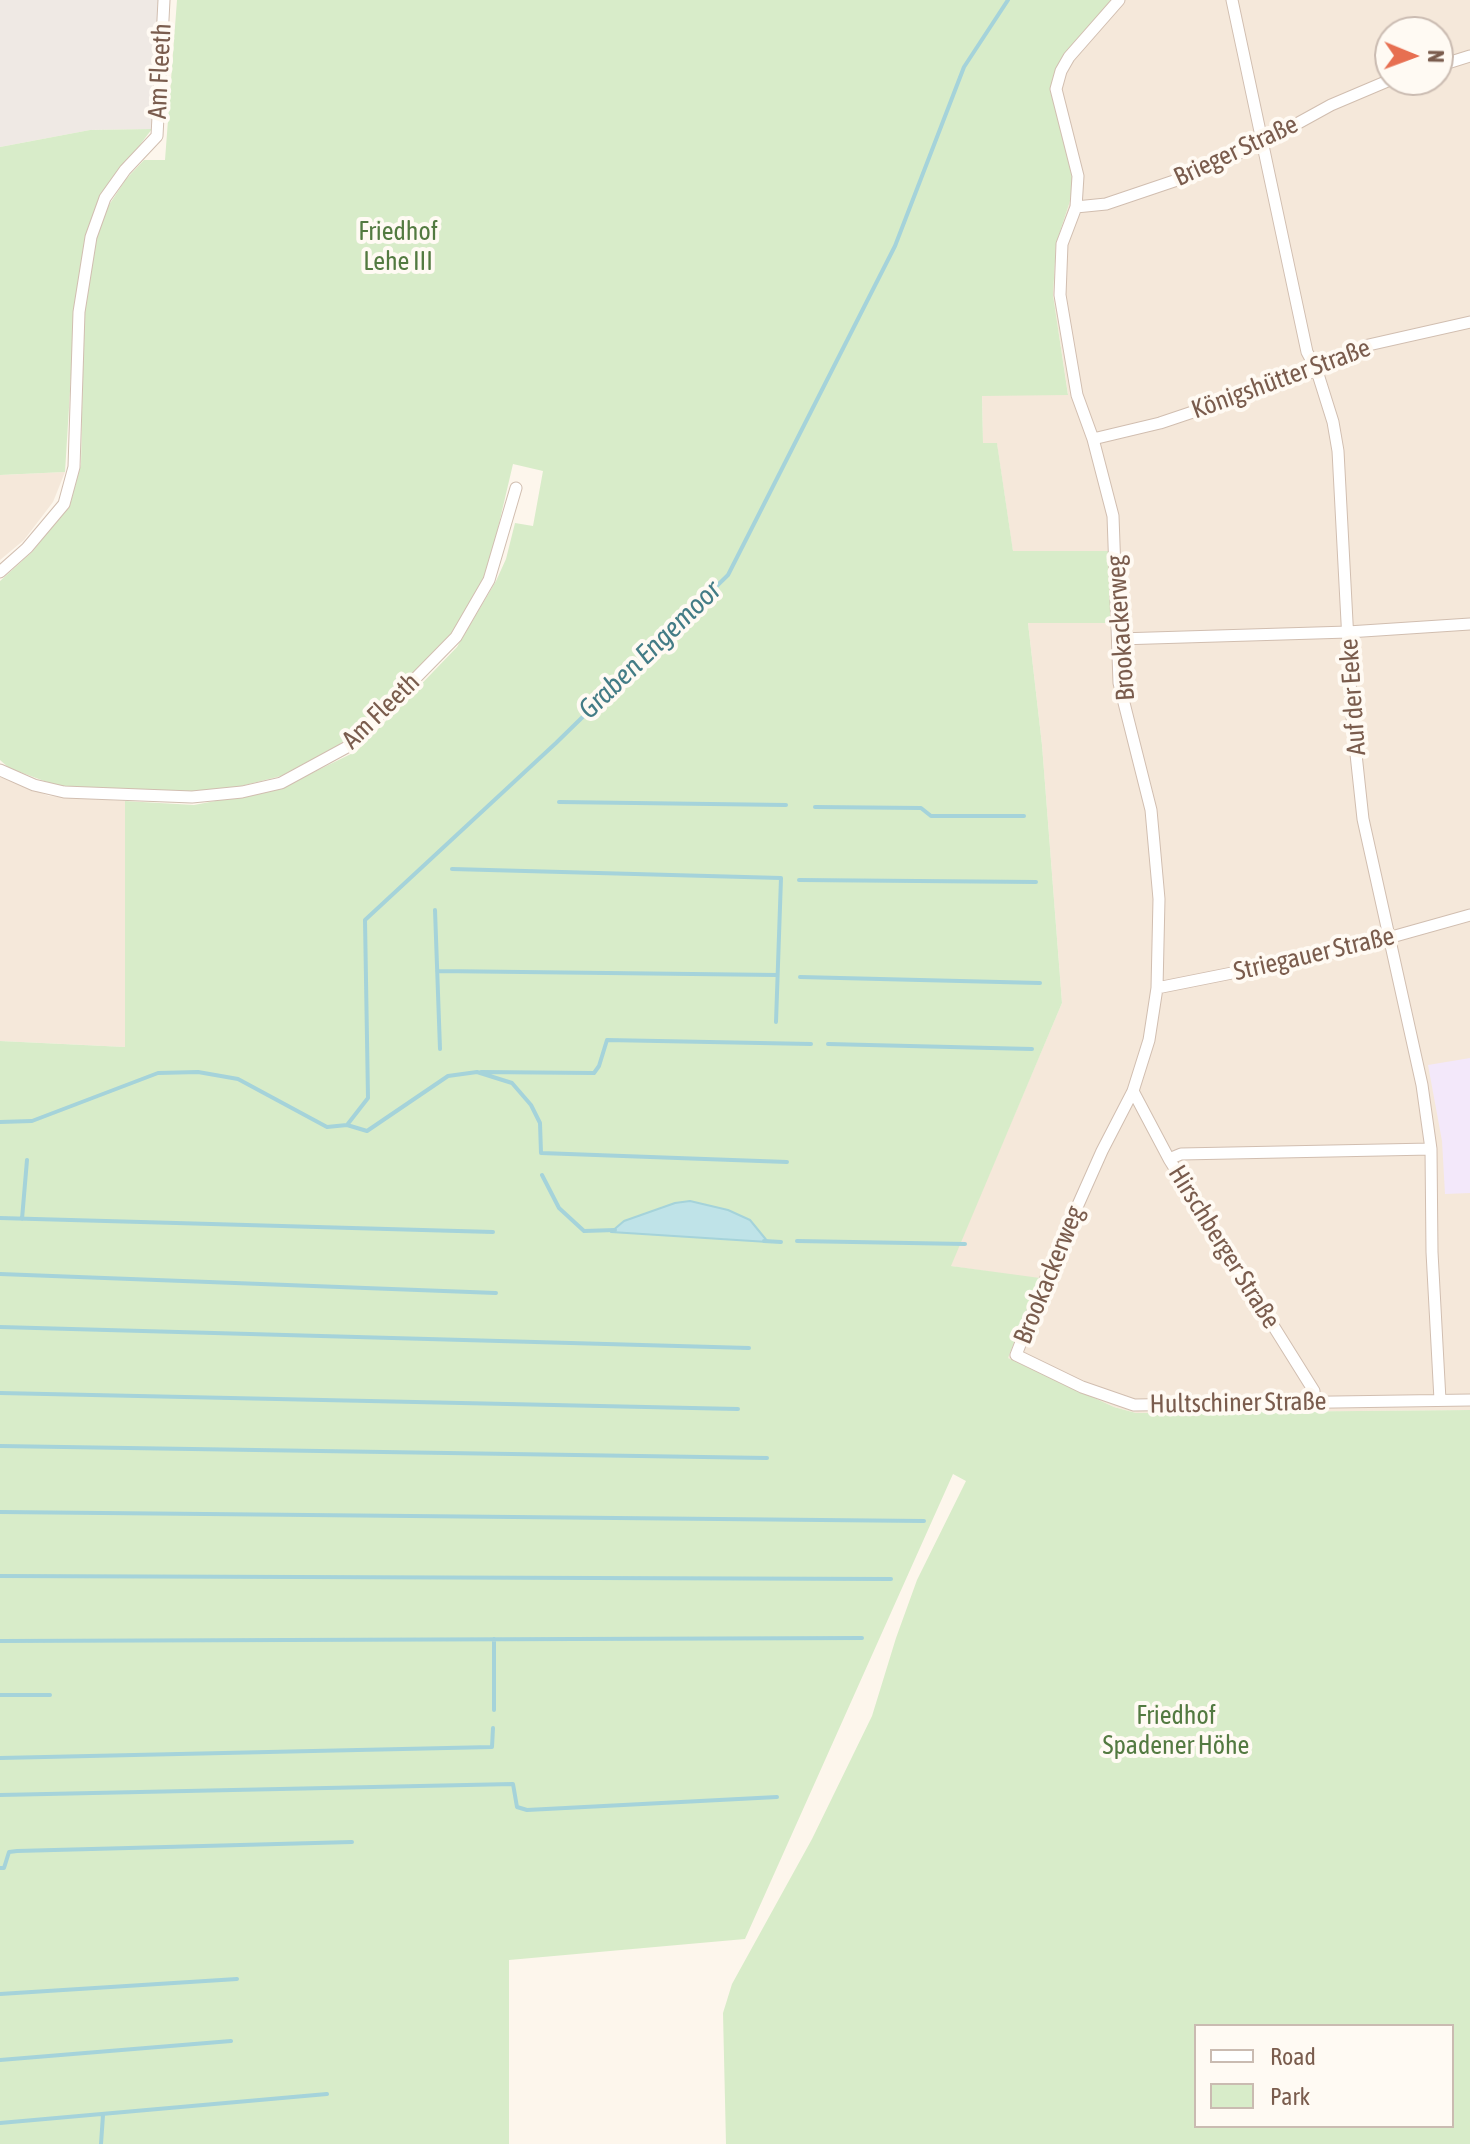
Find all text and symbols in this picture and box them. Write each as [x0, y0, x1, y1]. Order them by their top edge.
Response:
north arrow [1374, 16, 1454, 96]
street label: Am Fleeth [142, 22, 178, 120]
text: N [1423, 50, 1449, 63]
street label: Brieger Straße [1169, 109, 1303, 193]
park label: Friedhof Lehe III [358, 216, 438, 278]
street label: Königshütter Straße [1187, 332, 1375, 426]
street label: Brookackerweg [1100, 554, 1142, 702]
water label: Graben Engemoor [572, 574, 728, 726]
street label: Auf der Eeke [1333, 638, 1373, 756]
street label: Am Fleeth [336, 667, 426, 755]
street label: Striegauer Straße [1231, 920, 1397, 988]
street label: Hirschberger Straße [1161, 1160, 1287, 1334]
street label: Brookackerweg [1007, 1201, 1091, 1349]
street label: Hultschiner Straße [1149, 1386, 1327, 1420]
park label: Friedhof Spadener Höhe [1103, 1700, 1249, 1762]
legend [1194, 2024, 1454, 2128]
text: Road [1270, 2043, 1316, 2070]
text: Park [1270, 2083, 1310, 2110]

